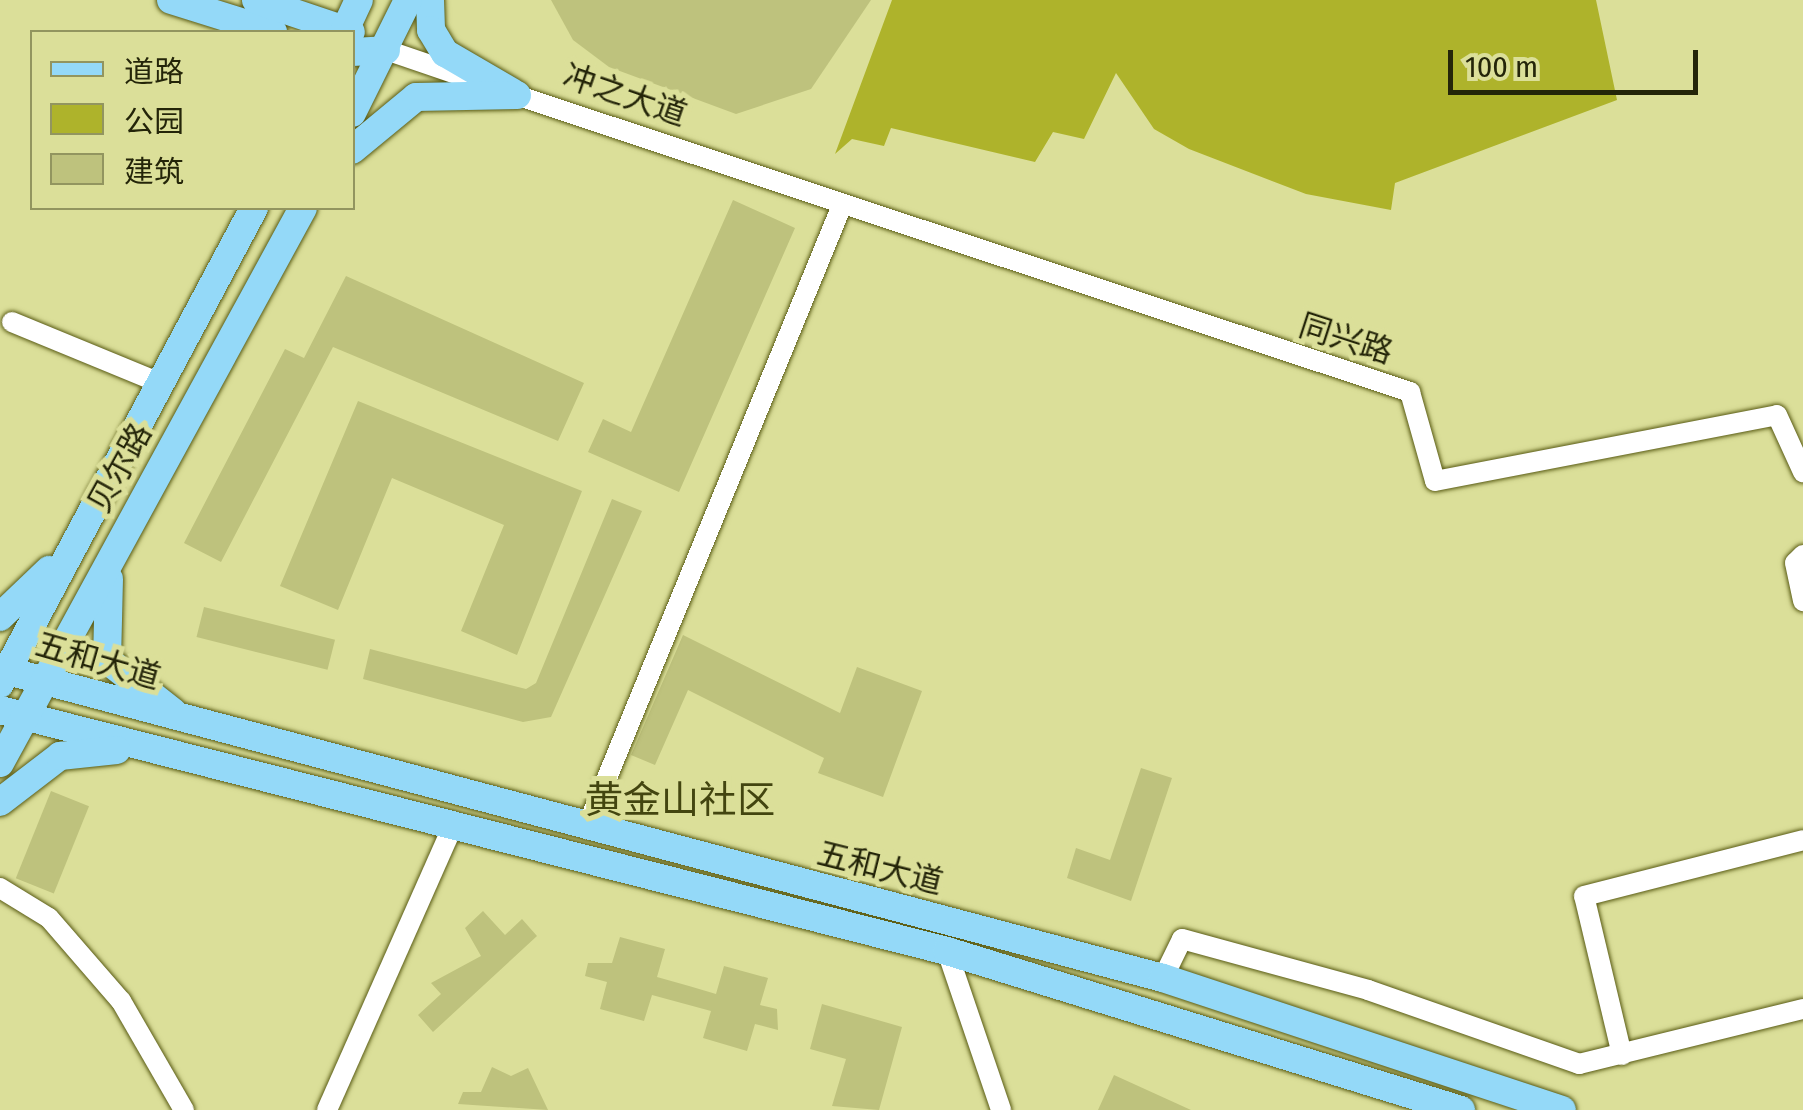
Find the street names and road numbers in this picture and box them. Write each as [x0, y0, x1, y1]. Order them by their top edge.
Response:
street label: 冲之大道 [558, 56, 692, 134]
street label: 同兴路 [1294, 306, 1398, 372]
street label: 贝尔路 [80, 417, 160, 519]
street label: 五和大道 [31, 625, 165, 697]
street label: 五和大道 [813, 834, 947, 902]

